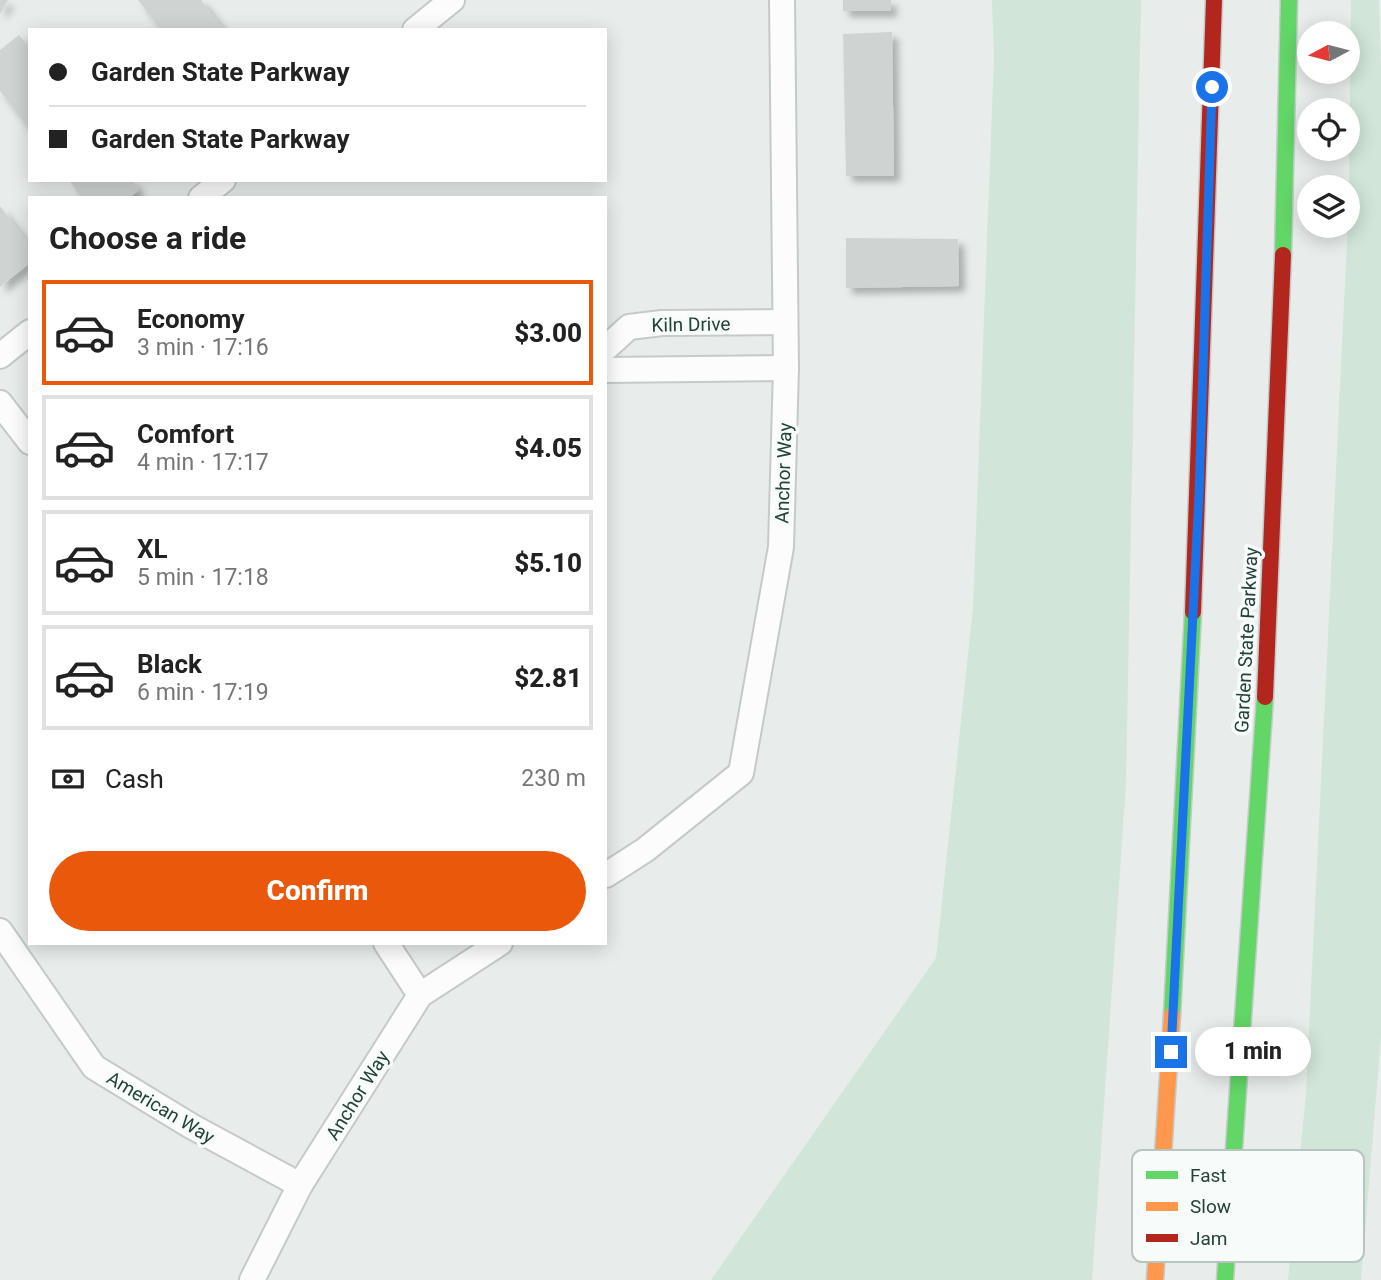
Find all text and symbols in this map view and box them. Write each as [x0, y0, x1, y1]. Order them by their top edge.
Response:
north arrow [1297, 21, 1360, 84]
map controls [1297, 21, 1360, 238]
text: Garden State Parkway [91, 57, 350, 87]
route start [1196, 71, 1228, 103]
button: locate [1297, 98, 1360, 161]
text: Garden State Parkway [91, 124, 350, 154]
button: layers [1297, 175, 1360, 238]
text: Choose a ride [49, 219, 246, 257]
icon: car [53, 301, 116, 364]
text: Economy [137, 304, 244, 334]
street label: Kiln Drive [651, 312, 731, 337]
text: $3.00 [514, 318, 582, 348]
text: 3 min · 17:16 [137, 334, 269, 361]
icon: car [53, 416, 116, 479]
text: Comfort [137, 419, 234, 449]
street label: Anchor Way [770, 422, 797, 524]
text: $4.05 [514, 433, 582, 463]
text: 4 min · 17:17 [137, 449, 269, 476]
icon: car [53, 531, 116, 594]
text: XL [137, 534, 168, 564]
street label: Garden State Parkway [1230, 546, 1263, 734]
text: $5.10 [514, 548, 582, 578]
text: 5 min · 17:18 [137, 564, 269, 591]
icon: car [53, 646, 116, 709]
text: Black [137, 649, 202, 679]
text: $2.81 [514, 663, 582, 693]
text: 6 min · 17:19 [137, 679, 269, 706]
icon: cash [49, 760, 87, 798]
text: Cash [105, 764, 164, 794]
text: 230 m [521, 765, 586, 792]
button: Confirm [49, 851, 586, 931]
callout: 1 min [1196, 1028, 1311, 1076]
route end [1155, 1036, 1187, 1068]
text: 1 min [1224, 1038, 1282, 1065]
street label: Anchor Way [321, 1046, 394, 1144]
street label: American Way [103, 1066, 219, 1149]
legend [1132, 1150, 1364, 1262]
text: Fast [1190, 1164, 1227, 1187]
text: Slow [1190, 1195, 1231, 1218]
text: Jam [1190, 1227, 1227, 1250]

